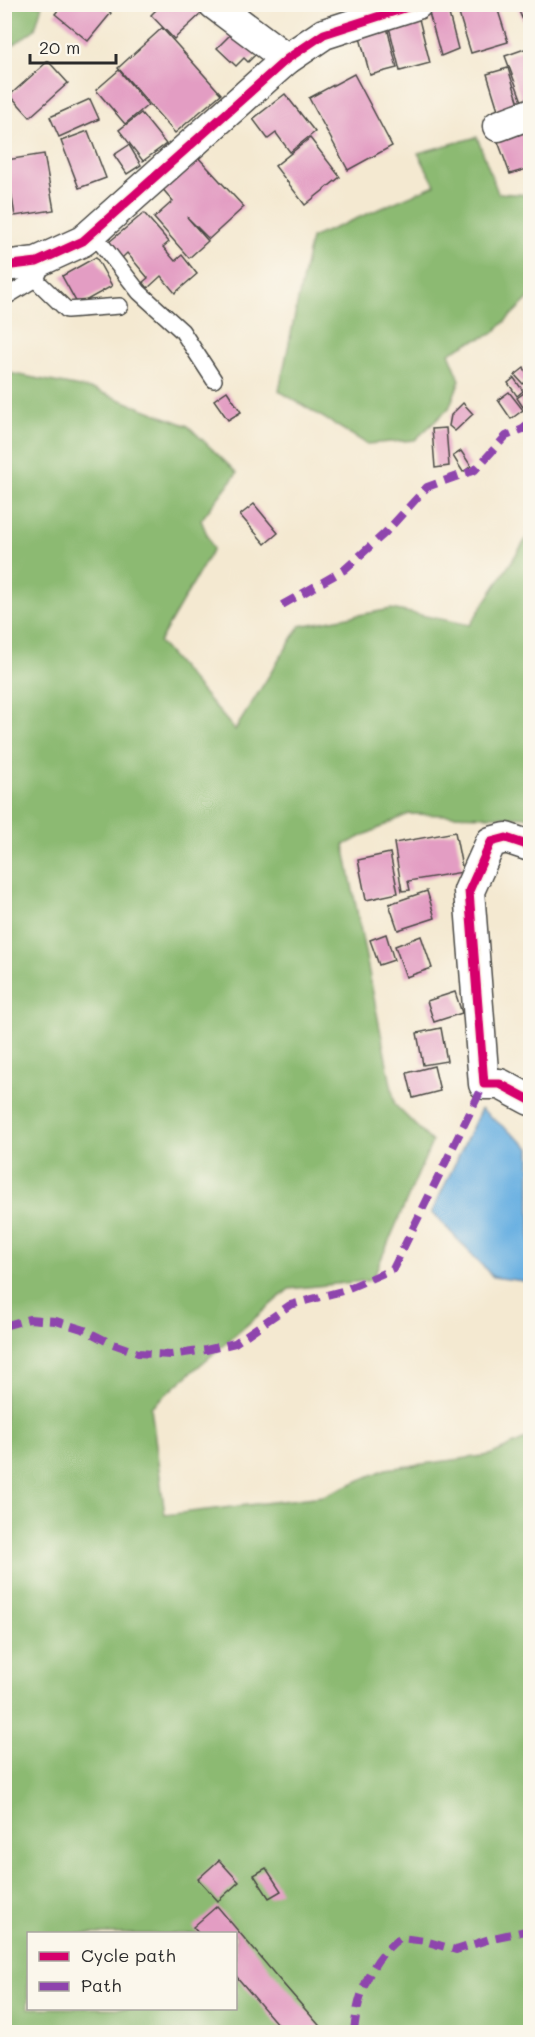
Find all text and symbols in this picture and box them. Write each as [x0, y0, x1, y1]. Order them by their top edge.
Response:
scale bar [30, 27, 116, 65]
text: 20 m [39, 35, 80, 59]
legend [27, 1932, 237, 2010]
text: Cycle path [81, 1943, 176, 1967]
text: Path [81, 1973, 121, 1997]

